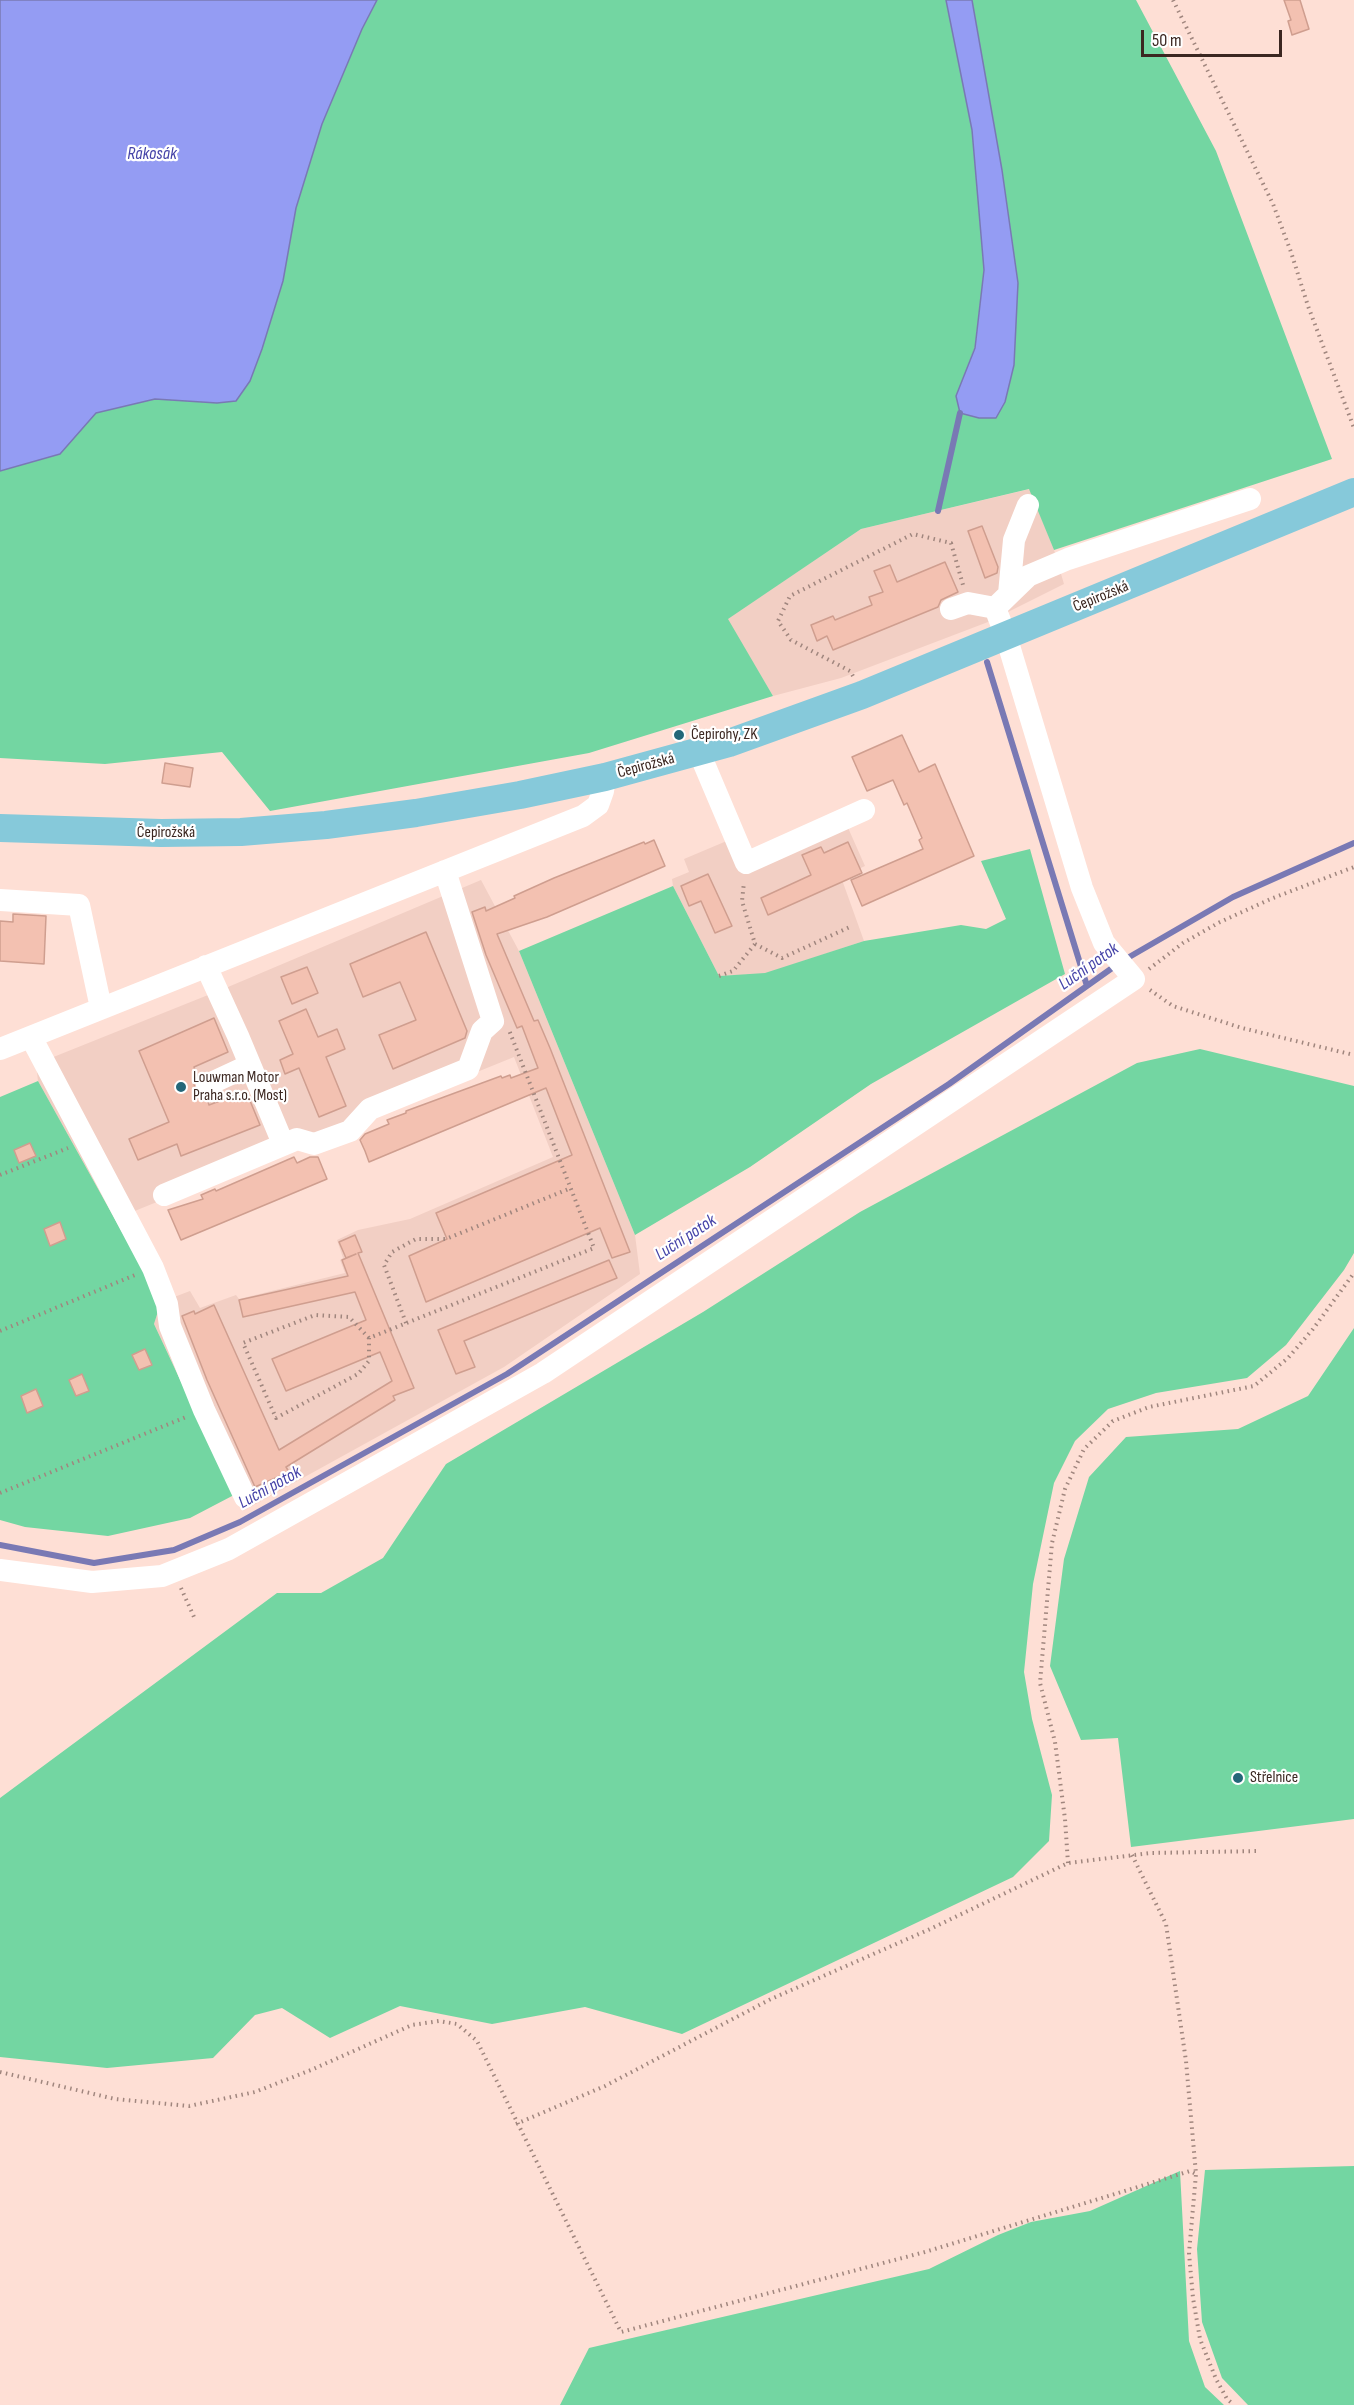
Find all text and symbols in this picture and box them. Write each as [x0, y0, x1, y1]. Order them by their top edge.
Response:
scale bar [1144, 18, 1285, 56]
text: 50 m [1152, 30, 1182, 51]
water label: Rákosák [127, 143, 177, 165]
street label: Čepirožská [1070, 577, 1132, 617]
place label: Čepirohy, ZK [691, 725, 758, 745]
marker: Čepirohy, ZK [672, 728, 686, 742]
street label: Čepirožská [615, 749, 677, 783]
street label: Čepirožská [137, 823, 195, 843]
water label: Luční potok [1055, 939, 1123, 995]
place label: Louwman Motor Praha s.r.o. (Most) [193, 1068, 287, 1106]
marker: Louwman Motor Praha s.r.o. (Most) [174, 1080, 188, 1094]
water label: Luční potok [651, 1210, 721, 1266]
water label: Luční potok [235, 1462, 305, 1514]
place label: Střelnice [1250, 1768, 1298, 1788]
marker: Střelnice [1231, 1771, 1245, 1785]

